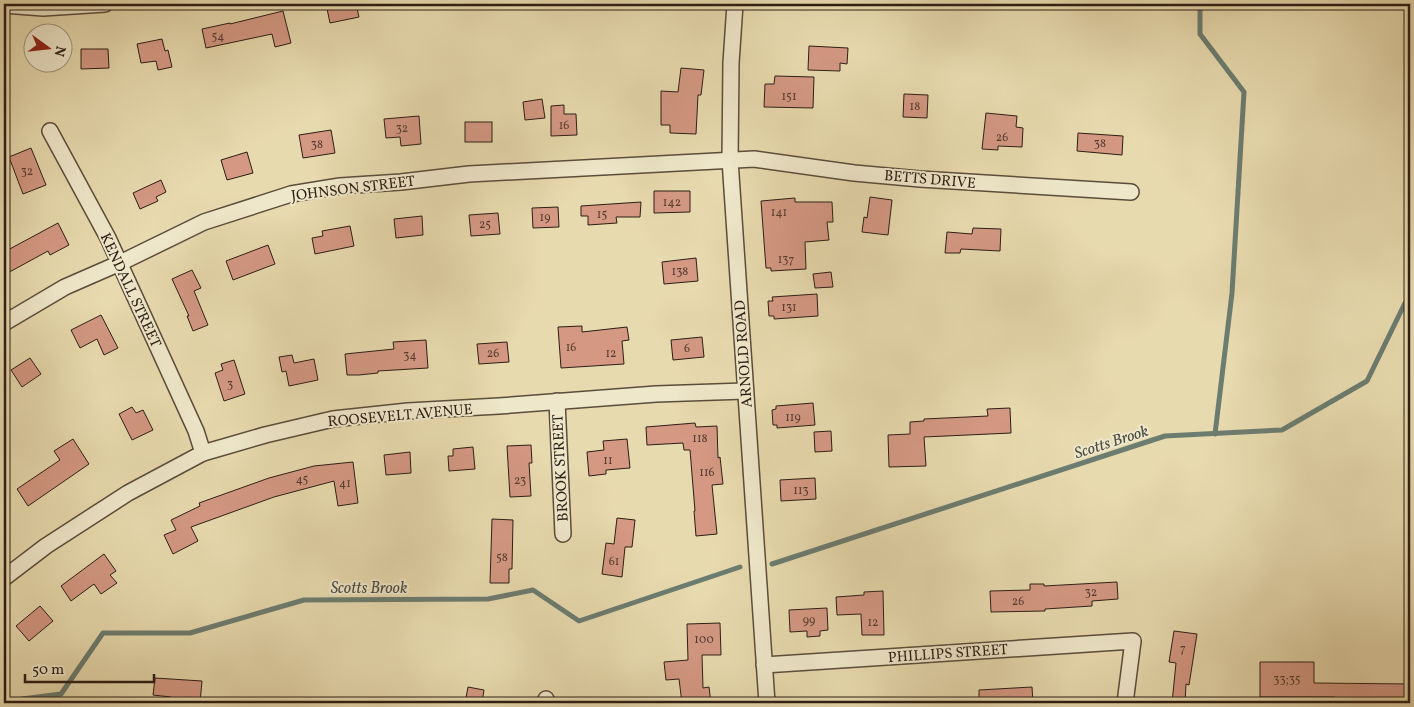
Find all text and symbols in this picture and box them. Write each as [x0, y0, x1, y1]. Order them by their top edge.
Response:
north arrow [22, 22, 72, 72]
house number: 54 [212, 29, 224, 45]
text: N [49, 44, 70, 58]
house number: 151 [781, 89, 797, 105]
house number: 18 [910, 99, 920, 115]
house number: 16 [559, 118, 569, 134]
house number: 32 [396, 121, 408, 137]
house number: 26 [996, 130, 1008, 146]
house number: 38 [1094, 136, 1106, 152]
house number: 38 [311, 137, 323, 153]
house number: 32 [21, 164, 33, 180]
street label: BETTS DRIVE [883, 166, 977, 195]
street label: JOHNSON STREET [290, 171, 416, 207]
house number: 142 [663, 195, 681, 211]
house number: 141 [771, 205, 787, 221]
house number: 15 [597, 207, 607, 223]
house number: 19 [540, 210, 550, 226]
house number: 25 [479, 217, 491, 233]
street label: KENDALL STREET [94, 230, 165, 352]
house number: 137 [778, 252, 794, 268]
house number: 138 [672, 264, 688, 280]
street label: ARNOLD ROAD [730, 299, 759, 408]
house number: 131 [781, 300, 797, 316]
house number: 16 [566, 340, 576, 356]
house number: 6 [684, 341, 690, 357]
house number: 26 [487, 346, 499, 362]
house number: 12 [605, 346, 617, 362]
house number: 34 [403, 348, 417, 364]
house number: 3 [227, 377, 233, 393]
street label: ROOSEVELT AVENUE [327, 400, 474, 433]
house number: 119 [785, 410, 801, 426]
street label: BROOK STREET [548, 413, 575, 522]
water label: Scotts Brook [1072, 420, 1152, 465]
house number: 118 [692, 431, 708, 447]
house number: 11 [603, 453, 613, 469]
house number: 116 [699, 465, 715, 481]
house number: 45 [296, 472, 309, 488]
house number: 23 [514, 473, 526, 489]
house number: 41 [339, 476, 351, 492]
house number: 113 [793, 483, 809, 499]
house number: 58 [496, 550, 508, 566]
house number: 61 [609, 554, 619, 570]
water label: Scotts Brook [331, 578, 408, 600]
house number: 32 [1085, 585, 1097, 601]
house number: 26 [1012, 594, 1024, 610]
house number: 99 [803, 613, 815, 629]
house number: 12 [867, 615, 879, 631]
house number: 100 [694, 632, 714, 648]
street label: PHILLIPS STREET [887, 640, 1009, 669]
house number: 7 [1180, 641, 1186, 657]
scale bar [25, 652, 154, 684]
text: 50 m [32, 660, 64, 681]
house number: 33;35 [1273, 672, 1301, 688]

